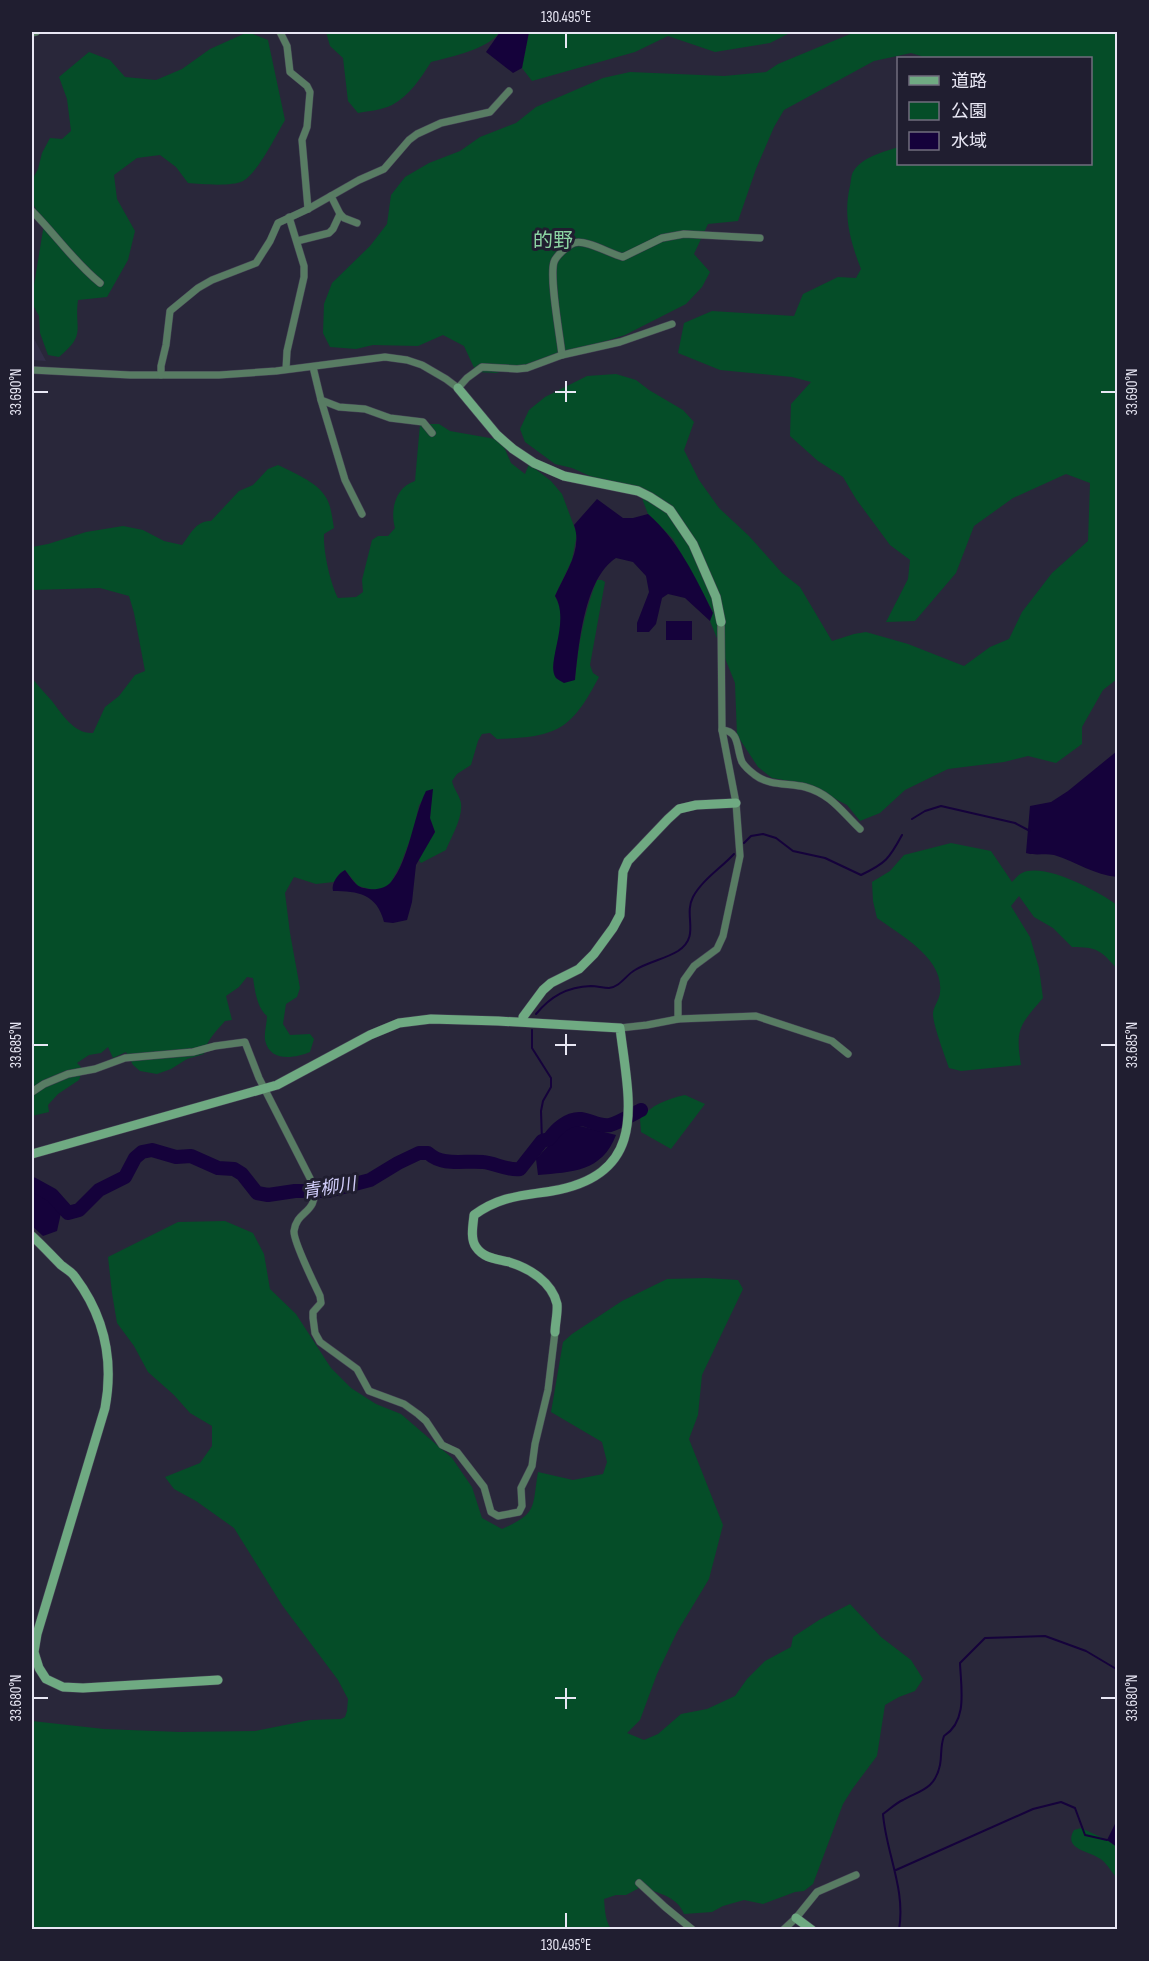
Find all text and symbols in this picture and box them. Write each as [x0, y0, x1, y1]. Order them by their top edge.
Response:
text: 130.495°E [541, 8, 591, 27]
legend [897, 57, 1092, 165]
text: 道路 [951, 71, 987, 92]
text: 公園 [951, 101, 987, 122]
text: 水域 [951, 131, 987, 152]
district label: 的野 [533, 229, 573, 253]
text: 33.690°N [7, 369, 26, 416]
text: 33.690°N [1123, 369, 1142, 416]
text: 33.685°N [7, 1022, 26, 1068]
text: 33.685°N [1123, 1022, 1142, 1068]
water label: 青柳川 [301, 1173, 359, 1203]
text: 33.680°N [7, 1674, 26, 1722]
text: 33.680°N [1123, 1674, 1142, 1722]
text: 130.495°E [541, 1936, 591, 1955]

